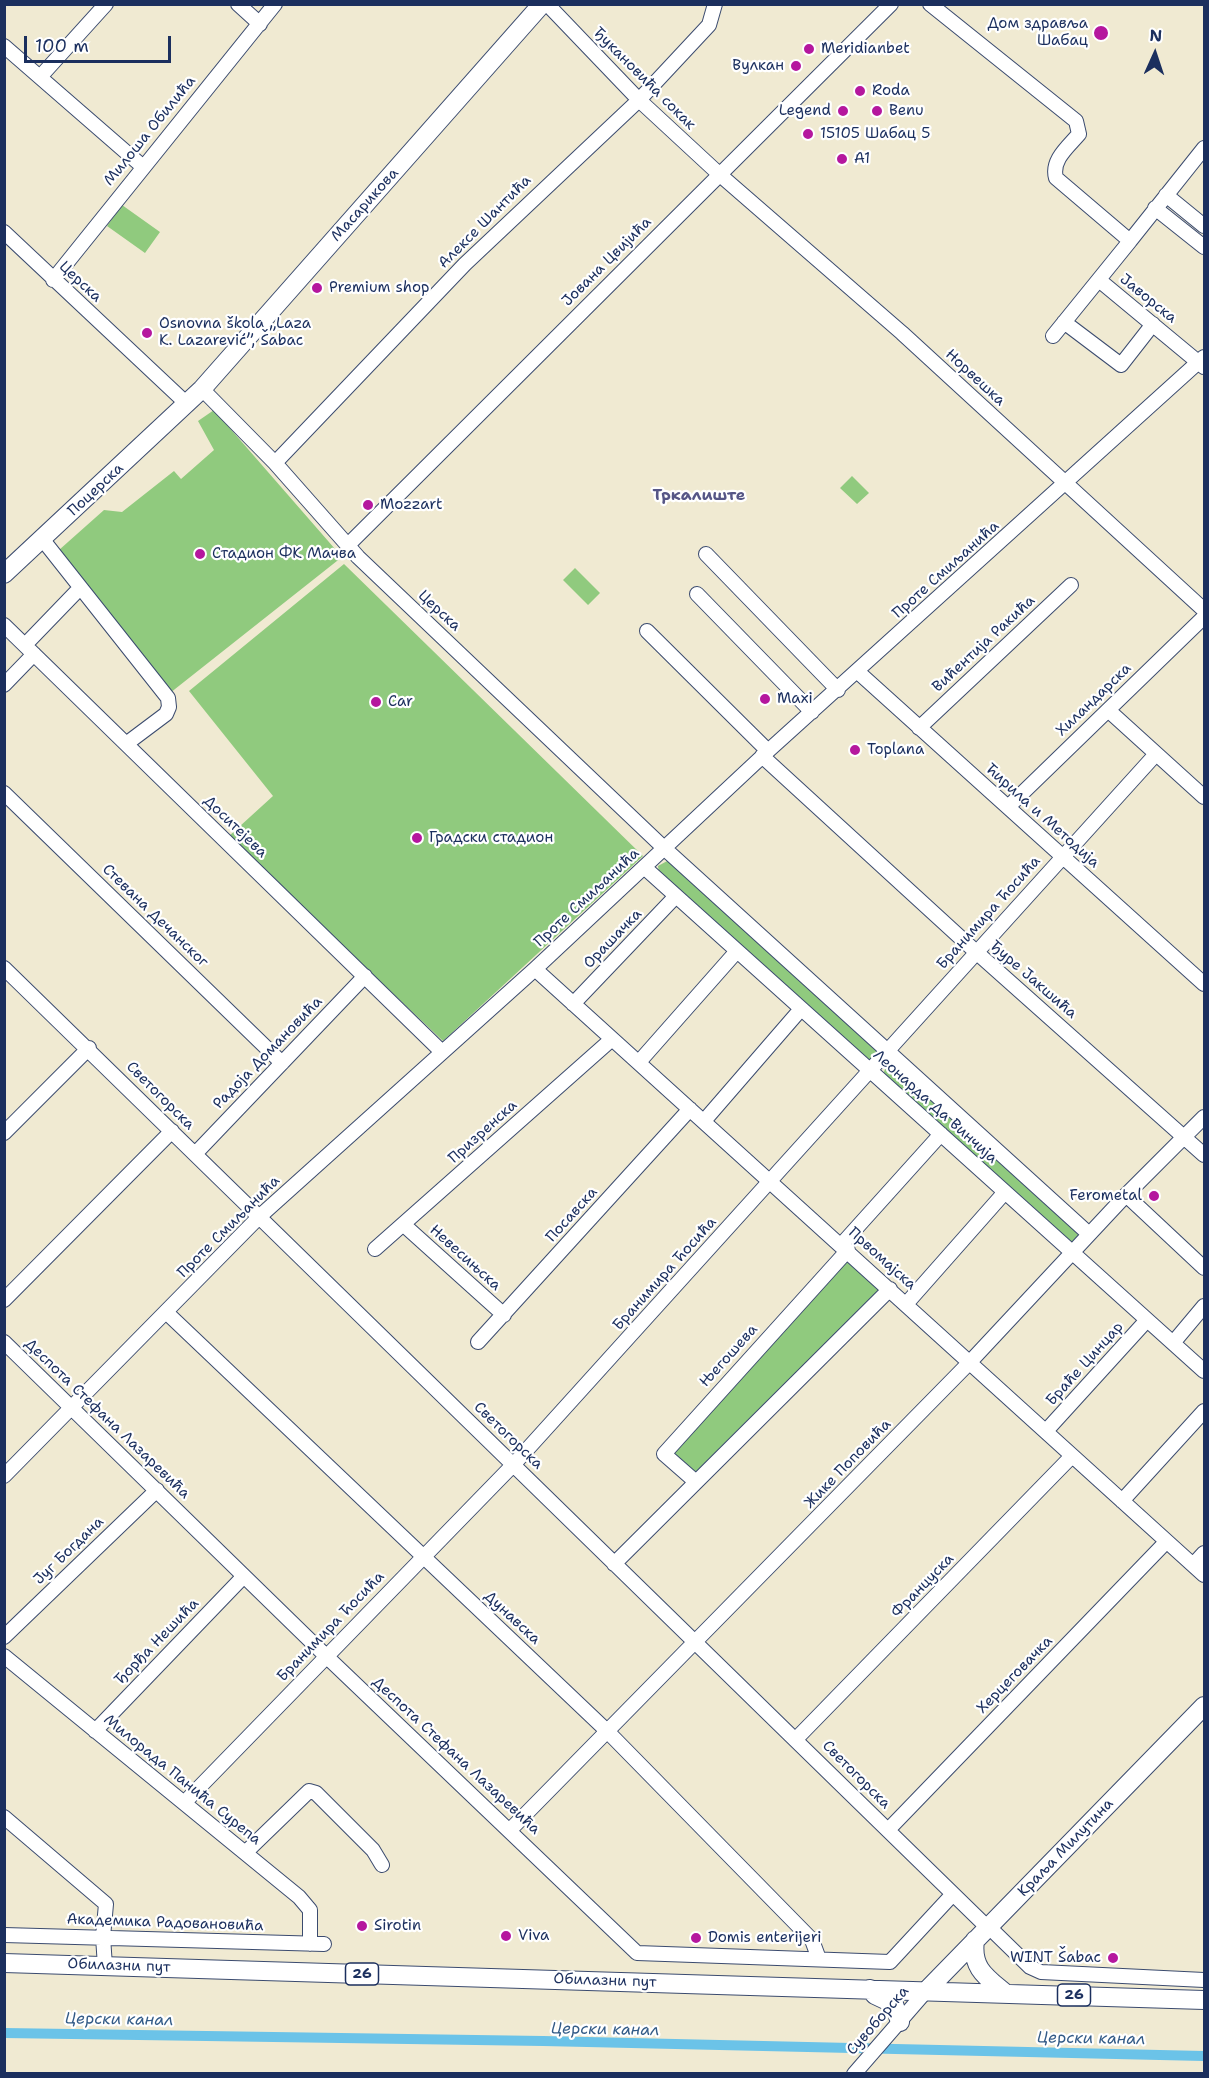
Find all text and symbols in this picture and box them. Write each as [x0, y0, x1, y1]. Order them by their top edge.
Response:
place label: Дом здравља Шабац [987, 15, 1088, 50]
scale bar [27, 24, 174, 62]
street label: Ђукановића сокак [589, 24, 699, 134]
marker: Дом здравља Шабац [1092, 24, 1110, 42]
north arrow [1125, 24, 1185, 84]
text: N [1149, 25, 1163, 46]
text: 100 m [35, 34, 89, 58]
place label: Meridianbet [821, 40, 910, 58]
marker: Meridianbet [802, 42, 816, 56]
place label: Вулкан [732, 57, 784, 75]
marker: Вулкан [789, 59, 803, 73]
street label: Милоша Обилића [100, 73, 200, 189]
place label: Roda [872, 82, 910, 100]
marker: Roda [853, 84, 867, 98]
place label: Legend [779, 102, 831, 120]
place label: Benu [889, 102, 924, 120]
marker: Legend [836, 104, 850, 118]
marker: Benu [870, 104, 884, 118]
place label: 15105 Шабац 5 [820, 125, 930, 143]
marker: 15105 Шабац 5 [801, 127, 815, 141]
place label: A1 [854, 150, 870, 168]
marker: A1 [835, 152, 849, 166]
street label: Масарикова [327, 165, 403, 245]
street label: Алексе Шантића [435, 172, 535, 272]
street label: Јована Цвијића [559, 214, 655, 310]
street label: Церска [55, 258, 105, 306]
street label: Јаворска [1116, 271, 1180, 327]
place label: Premium shop [329, 279, 429, 297]
marker: Premium shop [310, 281, 324, 295]
place label: Osnovna škola „Laza K. Lazarević”, Šabac [159, 315, 311, 350]
marker: Osnovna škola „Laza K. Lazarević”, Šabac [140, 326, 154, 340]
street label: Норвешка [941, 346, 1009, 410]
street label: Поцерска [64, 460, 128, 520]
district label: Тркалиште [653, 486, 745, 506]
place label: Mozzart [380, 496, 442, 514]
marker: Mozzart [361, 498, 375, 512]
street label: Проте Смиљанића [889, 517, 1003, 623]
place label: Стадион ФК Мачва [212, 545, 356, 563]
marker: Стадион ФК Мачва [193, 547, 207, 561]
street label: Церска [414, 587, 464, 635]
street label: Вићентија Ракића [929, 592, 1039, 696]
street label: Хиландарска [1053, 660, 1135, 740]
place label: Maxi [777, 690, 813, 708]
marker: Maxi [758, 692, 772, 706]
place label: Car [388, 693, 413, 711]
marker: Car [369, 695, 383, 709]
place label: Toplana [867, 741, 924, 759]
marker: Toplana [848, 743, 862, 757]
street label: Ћирила и Методија [981, 760, 1103, 872]
street label: Доситејева [199, 792, 271, 862]
place label: Градски стадион [429, 829, 553, 847]
marker: Градски стадион [410, 831, 424, 845]
street label: Проте Смиљанића [531, 845, 643, 951]
street label: Бранимира Ћосића [933, 853, 1045, 973]
street label: Стевана Дечанског [98, 861, 212, 971]
street label: Орашачка [580, 905, 646, 973]
street label: Ђуре Јакшића [986, 937, 1080, 1023]
street label: Радоја Домановића [210, 993, 326, 1113]
street label: Леонарда Да Винчија [869, 1046, 1001, 1168]
street label: Светогорска [122, 1058, 198, 1134]
street label: Призренска [445, 1097, 521, 1167]
street label: Проте Смиљанића [174, 1172, 284, 1282]
street label: Посавска [543, 1184, 601, 1246]
place label: Ferometal [1070, 1187, 1142, 1205]
marker: Ferometal [1147, 1189, 1161, 1203]
street label: Бранимира Ћосића [609, 1214, 721, 1334]
street label: Невесињска [426, 1221, 504, 1295]
street label: Првомајска [844, 1224, 920, 1294]
street label: Браће Цинцар [1043, 1318, 1127, 1410]
street label: Његошева [696, 1321, 762, 1391]
street label: Деспота Стефана Лазаревића [21, 1335, 193, 1503]
street label: Светогорска [470, 1399, 546, 1473]
street label: Жике Поповића [801, 1416, 895, 1512]
street label: Југ Богдана [30, 1513, 108, 1589]
street label: Француска [888, 1550, 958, 1622]
street label: Бранимира Ћосића [274, 1568, 388, 1686]
street label: Дунавска [480, 1587, 544, 1649]
street label: Ђорђа Нешића [111, 1595, 203, 1689]
street label: Херцеговачка [973, 1632, 1057, 1718]
street label: Деспота Стефана Лазаревића [368, 1673, 544, 1839]
street label: Милорада Панића Сурепа [100, 1711, 264, 1849]
street label: Светогорска [818, 1737, 894, 1813]
street label: Краља Милутина [1014, 1795, 1118, 1901]
street label: Академика Радовановића [66, 1911, 264, 1935]
place label: Sirotin [374, 1917, 421, 1935]
marker: Sirotin [355, 1919, 369, 1933]
place label: Viva [518, 1927, 549, 1945]
marker: Viva [499, 1929, 513, 1943]
place label: Domis enterijeri [708, 1929, 822, 1947]
marker: Domis enterijeri [689, 1931, 703, 1945]
place label: WINT Šabac [1010, 1949, 1101, 1967]
marker: WINT Šabac [1106, 1951, 1120, 1965]
street label: Обилазни пут [67, 1955, 171, 1977]
road number: 26 [346, 1963, 378, 1985]
street label: Обилазни пут [553, 1970, 657, 1992]
street label: Сувоборска [843, 1983, 913, 2059]
road number: 26 [1058, 1984, 1090, 2006]
water label: Церски канал [65, 2009, 173, 2031]
water label: Церски канал [551, 2019, 659, 2041]
water label: Церски канал [1037, 2028, 1145, 2050]

